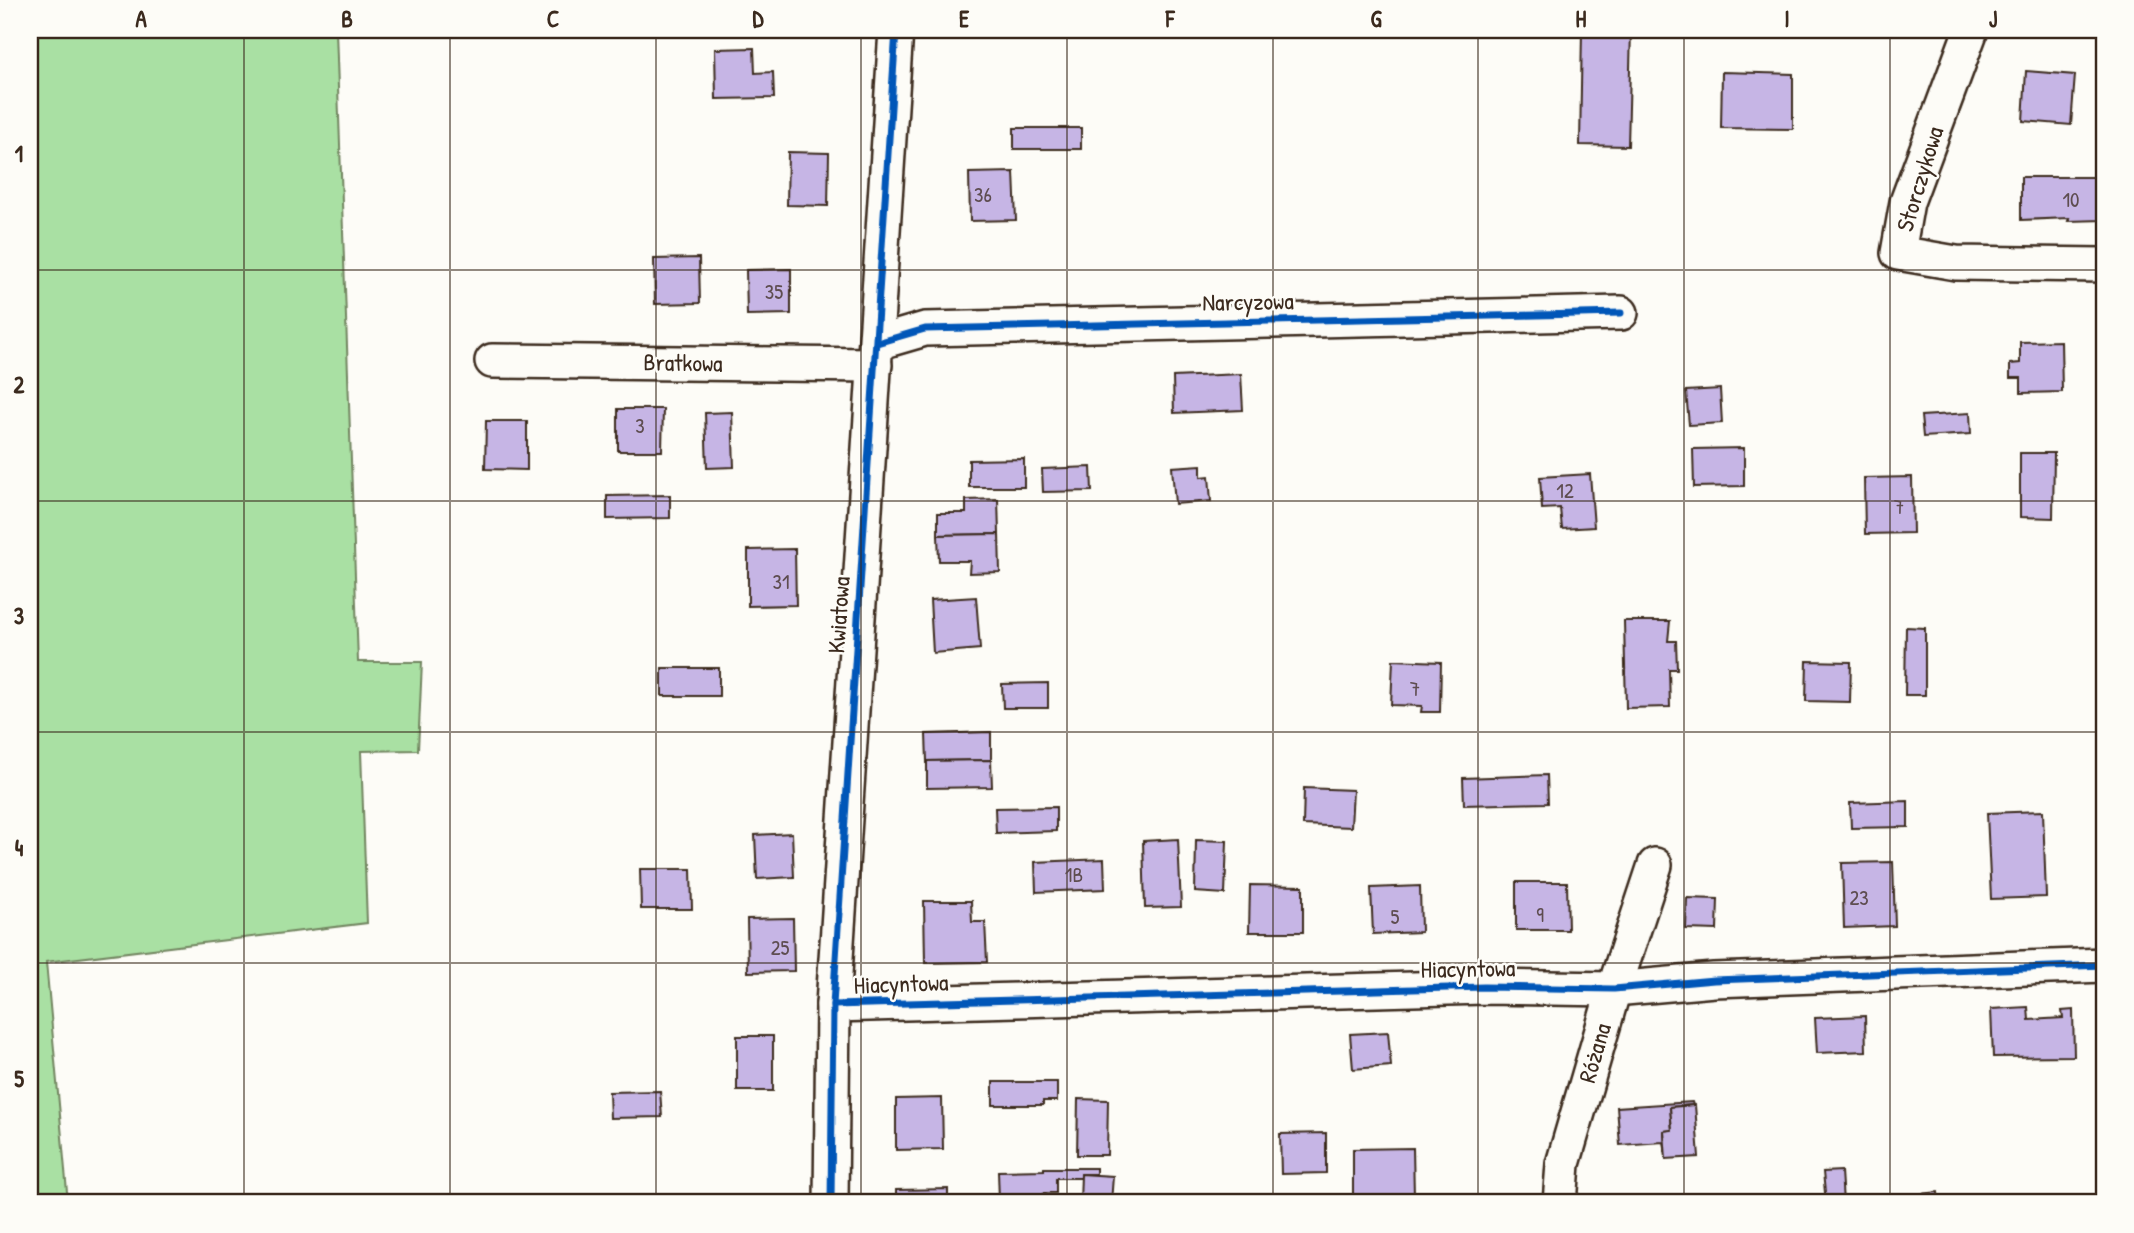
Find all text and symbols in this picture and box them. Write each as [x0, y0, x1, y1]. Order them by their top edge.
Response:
text: A [135, 3, 147, 34]
text: B [341, 3, 353, 34]
text: C [547, 3, 559, 34]
text: D [753, 3, 765, 34]
text: E [959, 3, 970, 34]
text: F [1165, 3, 1176, 34]
text: G [1370, 3, 1382, 34]
text: H [1576, 3, 1587, 34]
text: I [1784, 3, 1790, 34]
text: J [1989, 3, 1998, 34]
street label: Storczykowa [1888, 122, 1950, 235]
text: 1 [15, 138, 23, 169]
house number: 36 [974, 180, 992, 209]
house number: 10 [2062, 185, 2080, 214]
house number: 35 [765, 277, 783, 306]
street label: Narcyzowa [1202, 284, 1294, 318]
street label: Bratkowa [643, 345, 723, 379]
text: 2 [14, 369, 25, 400]
house number: 3 [635, 411, 645, 440]
house number: 12 [1556, 476, 1574, 505]
house number: 7 [1894, 492, 1904, 521]
house number: 31 [772, 567, 790, 596]
street label: Kwiatowa [819, 575, 857, 654]
text: 3 [14, 600, 24, 631]
house number: 7 [1410, 674, 1420, 703]
text: 4 [15, 832, 24, 863]
house number: 1B [1065, 860, 1083, 889]
house number: 23 [1849, 883, 1869, 912]
house number: 9 [1536, 900, 1544, 929]
house number: 5 [1391, 902, 1400, 931]
house number: 25 [771, 933, 789, 962]
street label: Hiacyntowa [1420, 951, 1516, 985]
street label: Hiacyntowa [853, 965, 949, 1001]
street label: Różana [1570, 1019, 1618, 1086]
text: 5 [14, 1063, 24, 1094]

